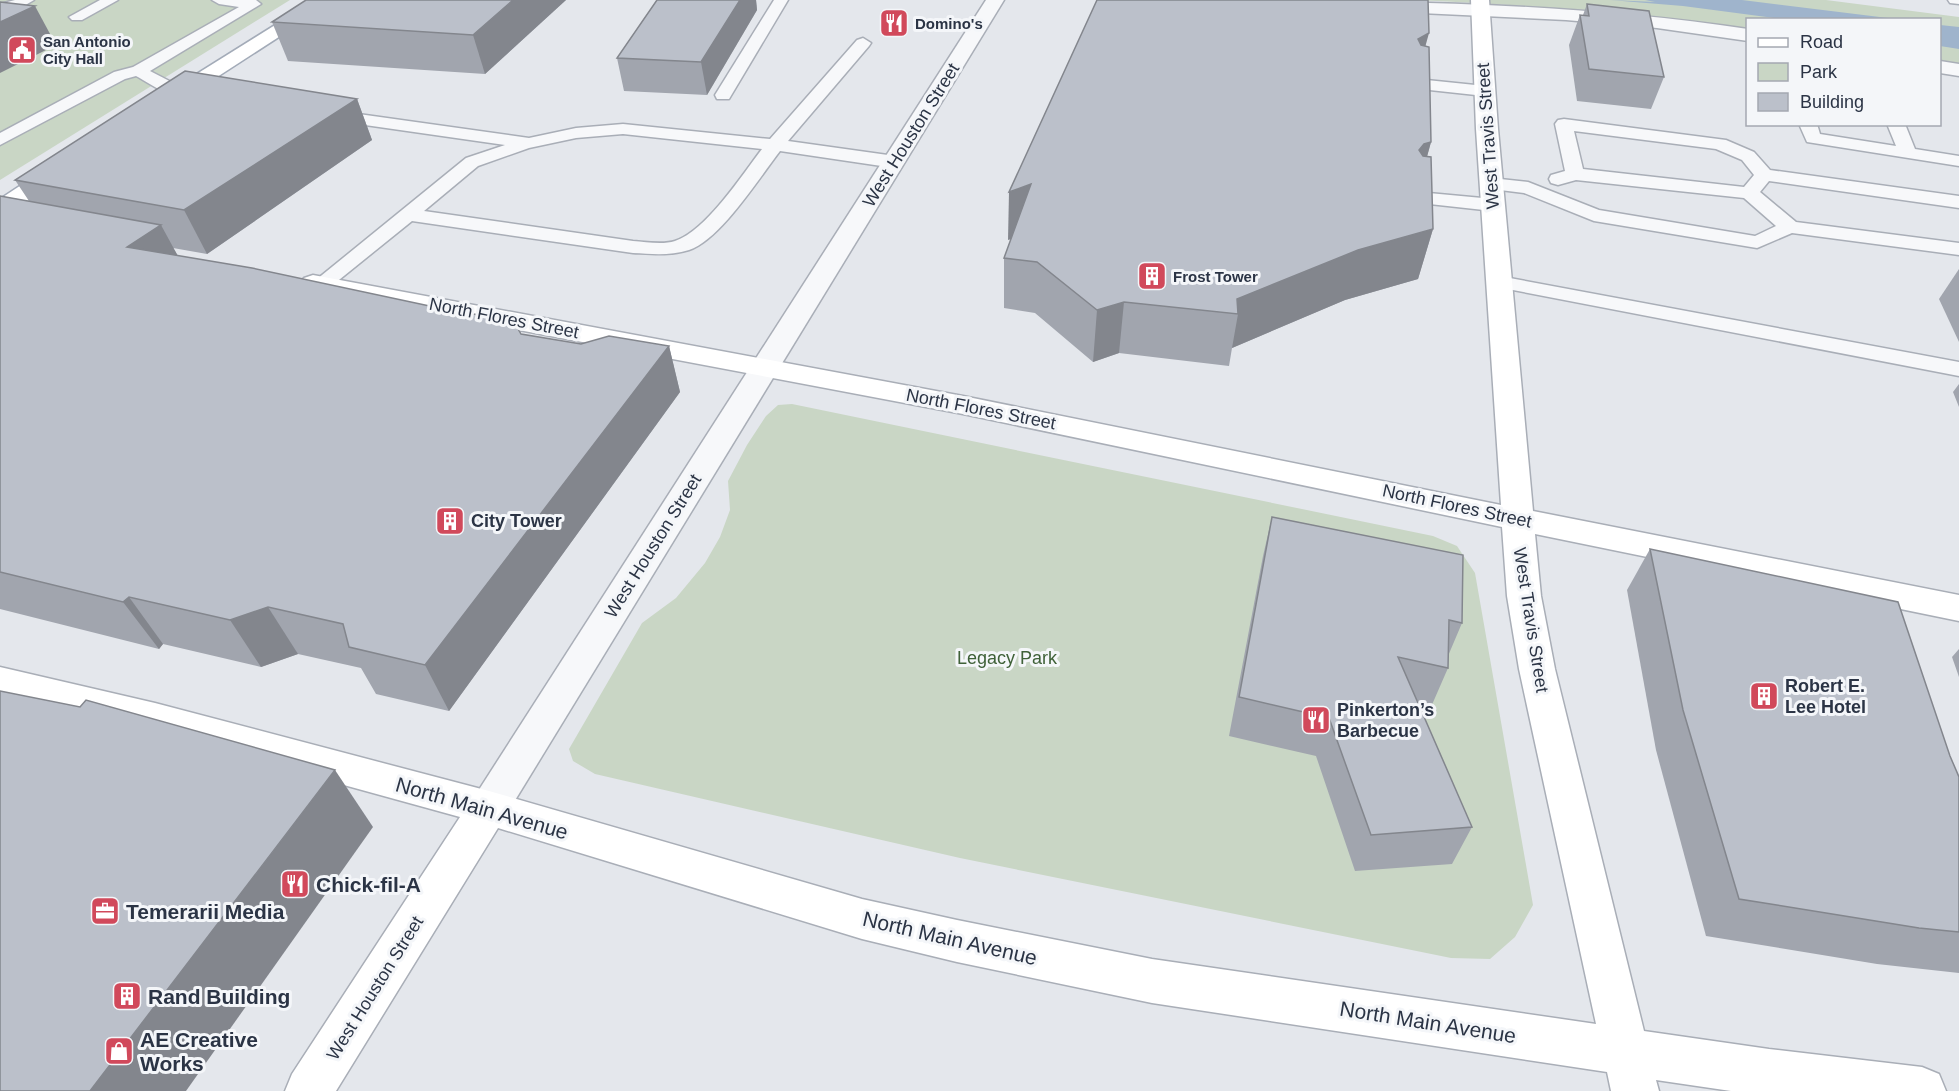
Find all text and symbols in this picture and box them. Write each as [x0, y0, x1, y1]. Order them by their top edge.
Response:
restaurant icon: Domino's [878, 7, 910, 39]
place label: Domino's [915, 15, 983, 32]
legend [1746, 18, 1941, 126]
text: Road [1800, 32, 1843, 52]
place label: San Antonio City Hall [43, 33, 131, 67]
public building icon: San Antonio City Hall [6, 34, 38, 66]
street label: West Houston Street [859, 59, 963, 211]
street label: West Travis Street [1473, 62, 1503, 210]
text: Park [1800, 62, 1838, 82]
text: Building [1800, 92, 1864, 112]
building icon: Frost Tower [1136, 260, 1168, 292]
place label: Frost Tower [1173, 268, 1258, 285]
street label: North Flores Street [427, 294, 581, 342]
street label: North Flores Street [904, 385, 1058, 433]
street label: West Houston Street [601, 470, 705, 622]
street label: North Flores Street [1381, 480, 1533, 532]
building icon: City Tower [434, 505, 466, 537]
place label: City Tower [471, 511, 562, 531]
street label: West Travis Street [1510, 546, 1552, 694]
park label: Legacy Park [957, 648, 1058, 668]
place label: Robert E. Lee Hotel [1785, 676, 1866, 717]
building icon: Robert E. Lee Hotel [1748, 680, 1780, 712]
place label: Pinkerton’s Barbecue [1337, 700, 1434, 741]
restaurant icon: Pinkerton’s Barbecue [1300, 704, 1332, 736]
street label: North Main Avenue [393, 772, 571, 844]
restaurant icon: Chick-fil-A [279, 868, 311, 900]
place label: Chick-fil-A [316, 873, 421, 896]
office icon: Temerarii Media [89, 895, 121, 927]
place label: Temerarii Media [126, 900, 285, 923]
street label: North Main Avenue [861, 907, 1039, 969]
street label: West Houston Street [323, 912, 427, 1064]
building icon: Rand Building [111, 980, 143, 1012]
place label: Rand Building [148, 985, 290, 1008]
street label: North Main Avenue [1338, 997, 1518, 1047]
place label: AE Creative Works [140, 1028, 258, 1075]
shop icon: AE Creative Works [103, 1035, 135, 1067]

